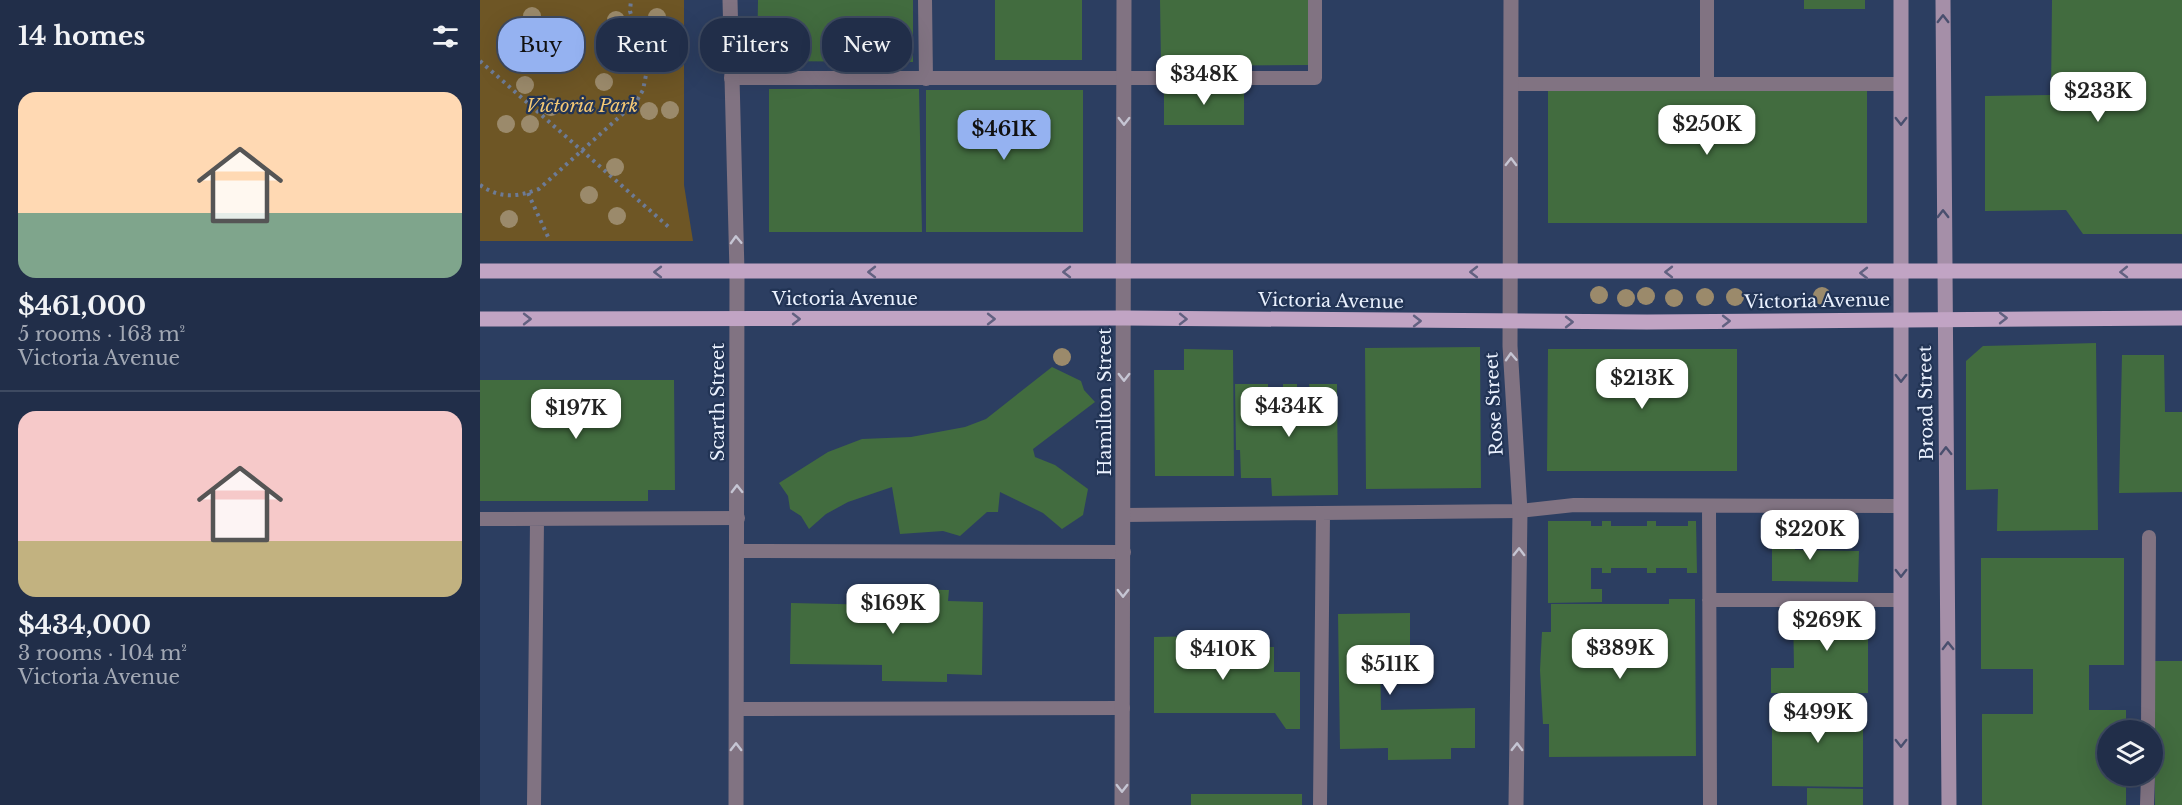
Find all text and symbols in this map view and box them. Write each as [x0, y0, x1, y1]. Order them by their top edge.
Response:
one-way arrow [1937, 15, 1949, 24]
chip: Buy [498, 18, 584, 72]
chip: Rent [596, 18, 688, 72]
chip: Filters [700, 18, 810, 72]
chip: New [822, 18, 912, 72]
text: 14 homes [18, 20, 145, 52]
icon: filters [429, 20, 462, 53]
pin: $348K [1162, 55, 1246, 106]
text: $348K [1170, 62, 1238, 86]
pin: $233K [2056, 72, 2140, 123]
text: $233K [2064, 79, 2132, 103]
park label: Victoria Park [526, 95, 638, 117]
pin: $250K [1665, 105, 1749, 156]
pin: $461K [962, 110, 1046, 161]
text: $250K [1672, 112, 1742, 136]
text: $461K [972, 117, 1036, 141]
one-way arrow [1118, 117, 1130, 126]
one-way arrow [1895, 117, 1907, 126]
icon: home [186, 131, 294, 239]
one-way arrow [1504, 157, 1517, 166]
one-way arrow [1937, 210, 1950, 219]
one-way arrow [730, 235, 742, 244]
one-way arrow [653, 265, 662, 278]
one-way arrow [2119, 265, 2128, 278]
one-way arrow [867, 266, 876, 278]
one-way arrow [1062, 266, 1071, 278]
one-way arrow [1469, 266, 1478, 278]
one-way arrow [1664, 266, 1673, 278]
one-way arrow [1859, 267, 1868, 279]
street label: Victoria Avenue [771, 288, 918, 310]
street label: Victoria Avenue [1257, 289, 1404, 313]
street label: Victoria Avenue [1743, 289, 1890, 313]
text: $461,000 [18, 290, 146, 322]
one-way arrow [1998, 312, 2007, 324]
one-way arrow [522, 313, 531, 325]
one-way arrow [791, 313, 800, 325]
one-way arrow [986, 313, 995, 325]
one-way arrow [1179, 313, 1188, 325]
one-way arrow [1412, 315, 1421, 327]
one-way arrow [1722, 315, 1731, 327]
one-way arrow [1564, 316, 1573, 328]
text: 5 rooms · 163 m² [18, 322, 185, 346]
street label: Hamilton Street [1094, 328, 1116, 476]
street label: Scarth Street [707, 343, 729, 461]
street label: Broad Street [1914, 345, 1938, 461]
text: Victoria Avenue [18, 346, 180, 370]
street label: Rose Street [1480, 352, 1508, 456]
one-way arrow [1505, 352, 1518, 361]
pin: $213K [1600, 359, 1684, 410]
text: $213K [1610, 366, 1674, 390]
one-way arrow [1118, 372, 1131, 381]
one-way arrow [1895, 373, 1907, 382]
pin: $434K [1247, 387, 1331, 438]
pin: $197K [534, 389, 618, 440]
text: $434K [1255, 394, 1323, 418]
text: $197K [545, 396, 607, 420]
one-way arrow [1940, 446, 1952, 455]
icon: home [186, 450, 294, 558]
one-way arrow [731, 484, 744, 493]
pin: $220K [1768, 510, 1852, 561]
text: $220K [1775, 517, 1845, 541]
one-way arrow [1513, 547, 1525, 556]
one-way arrow [1895, 568, 1907, 577]
pin: $169K [851, 584, 935, 635]
one-way arrow [1117, 588, 1130, 597]
text: $169K [861, 591, 926, 615]
pin: $269K [1785, 601, 1869, 652]
text: $269K [1792, 608, 1862, 632]
text: $434,000 [18, 609, 151, 641]
pin: $389K [1578, 629, 1662, 680]
pin: $410K [1181, 630, 1265, 681]
text: $389K [1586, 636, 1654, 660]
text: $410K [1190, 637, 1256, 661]
text: 3 rooms · 104 m² [18, 641, 187, 665]
one-way arrow [1942, 641, 1955, 650]
pin: $511K [1348, 645, 1432, 696]
text: $511K [1361, 652, 1419, 676]
text: Victoria Avenue [18, 665, 180, 689]
pin: $499K [1776, 693, 1860, 744]
text: $499K [1783, 700, 1853, 724]
map controls [2097, 720, 2163, 786]
button: layers [2097, 720, 2163, 786]
one-way arrow [1895, 738, 1907, 747]
one-way arrow [730, 742, 742, 751]
one-way arrow [1510, 742, 1523, 751]
one-way arrow [1116, 783, 1128, 792]

